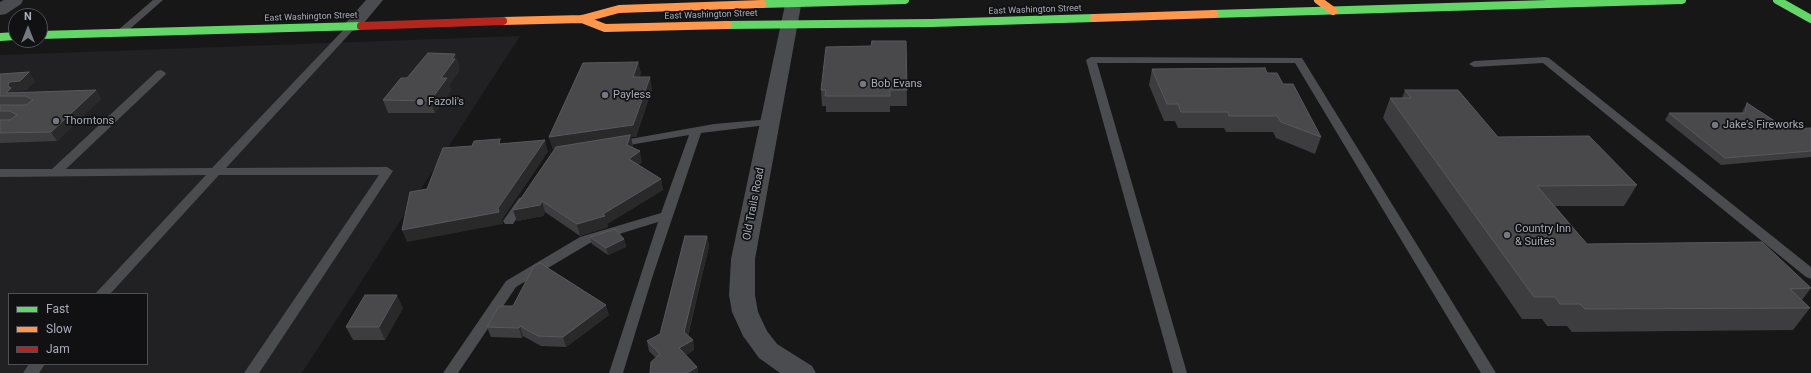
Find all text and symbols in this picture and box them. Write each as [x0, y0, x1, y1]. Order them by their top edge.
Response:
street label: East Washington Street [988, 3, 1082, 17]
north arrow [8, 8, 48, 48]
street label: East Washington Street [664, 8, 758, 22]
text: N [24, 10, 32, 23]
street label: East Washington Street [264, 10, 358, 24]
place label: Bob Evans [871, 77, 922, 91]
marker: Bob Evans [858, 79, 868, 89]
place label: Payless [613, 88, 651, 102]
marker: Payless [600, 90, 610, 100]
place label: Fazoli's [428, 95, 464, 109]
marker: Fazoli's [415, 97, 425, 107]
place label: Thorntons [64, 114, 114, 128]
marker: Thorntons [51, 116, 61, 126]
place label: Jake's Fireworks [1723, 118, 1804, 132]
marker: Jake's Fireworks [1710, 120, 1720, 130]
street label: Old Trails Road [740, 167, 768, 241]
place label: Country Inn & Suites [1515, 222, 1571, 248]
marker: Country Inn & Suites [1502, 230, 1512, 240]
legend [8, 293, 148, 365]
text: Fast [46, 302, 69, 316]
text: Slow [46, 322, 72, 336]
text: Jam [46, 342, 70, 356]

